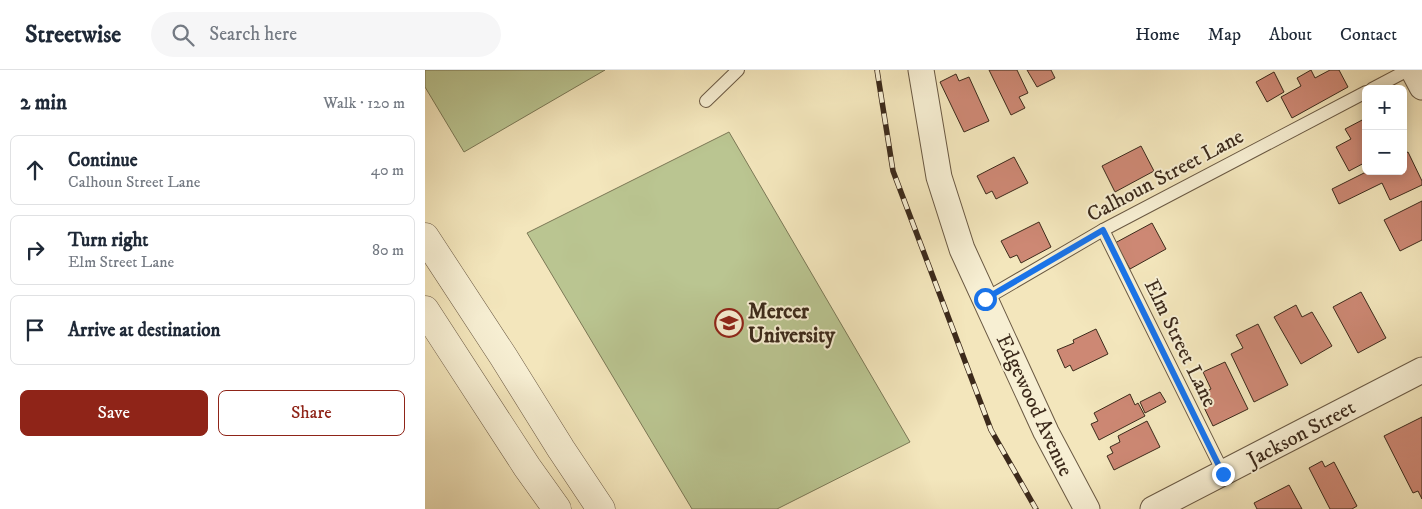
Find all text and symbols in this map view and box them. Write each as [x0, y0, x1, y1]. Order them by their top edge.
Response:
search box [151, 12, 501, 57]
text: Streetwise [25, 20, 121, 50]
icon: search [169, 21, 197, 49]
text: Search here [209, 23, 297, 46]
text: Home [1135, 24, 1180, 46]
text: Map [1208, 24, 1241, 46]
text: About [1269, 24, 1312, 46]
text: Contact [1340, 24, 1397, 46]
map controls [1362, 85, 1407, 175]
button: + [1362, 85, 1407, 130]
text: 2 min [20, 90, 67, 116]
text: Walk · 120 m [323, 93, 405, 113]
street label: Calhoun Street Lane [1083, 123, 1249, 228]
button: − [1362, 130, 1407, 175]
text: Continue [68, 149, 138, 172]
icon: ahead [21, 156, 49, 184]
text: 40 m [371, 160, 404, 180]
text: Calhoun Street Lane [68, 172, 200, 192]
text: Turn right [68, 229, 148, 252]
icon: right [21, 236, 49, 264]
text: 80 m [372, 240, 404, 260]
text: Elm Street Lane [68, 252, 174, 272]
street label: Elm Street Lane [1138, 275, 1222, 412]
route start [974, 288, 997, 311]
place label: Mercer University [748, 299, 836, 349]
school or university icon: Mercer University [714, 308, 744, 338]
icon: arrive [21, 316, 49, 344]
text: Arrive at destination [68, 319, 220, 342]
street label: Edgewood Avenue [990, 330, 1078, 481]
button: Save [20, 390, 208, 436]
button: Share [218, 390, 405, 436]
street label: Jackson Street [1241, 394, 1360, 474]
route end [1212, 463, 1235, 486]

